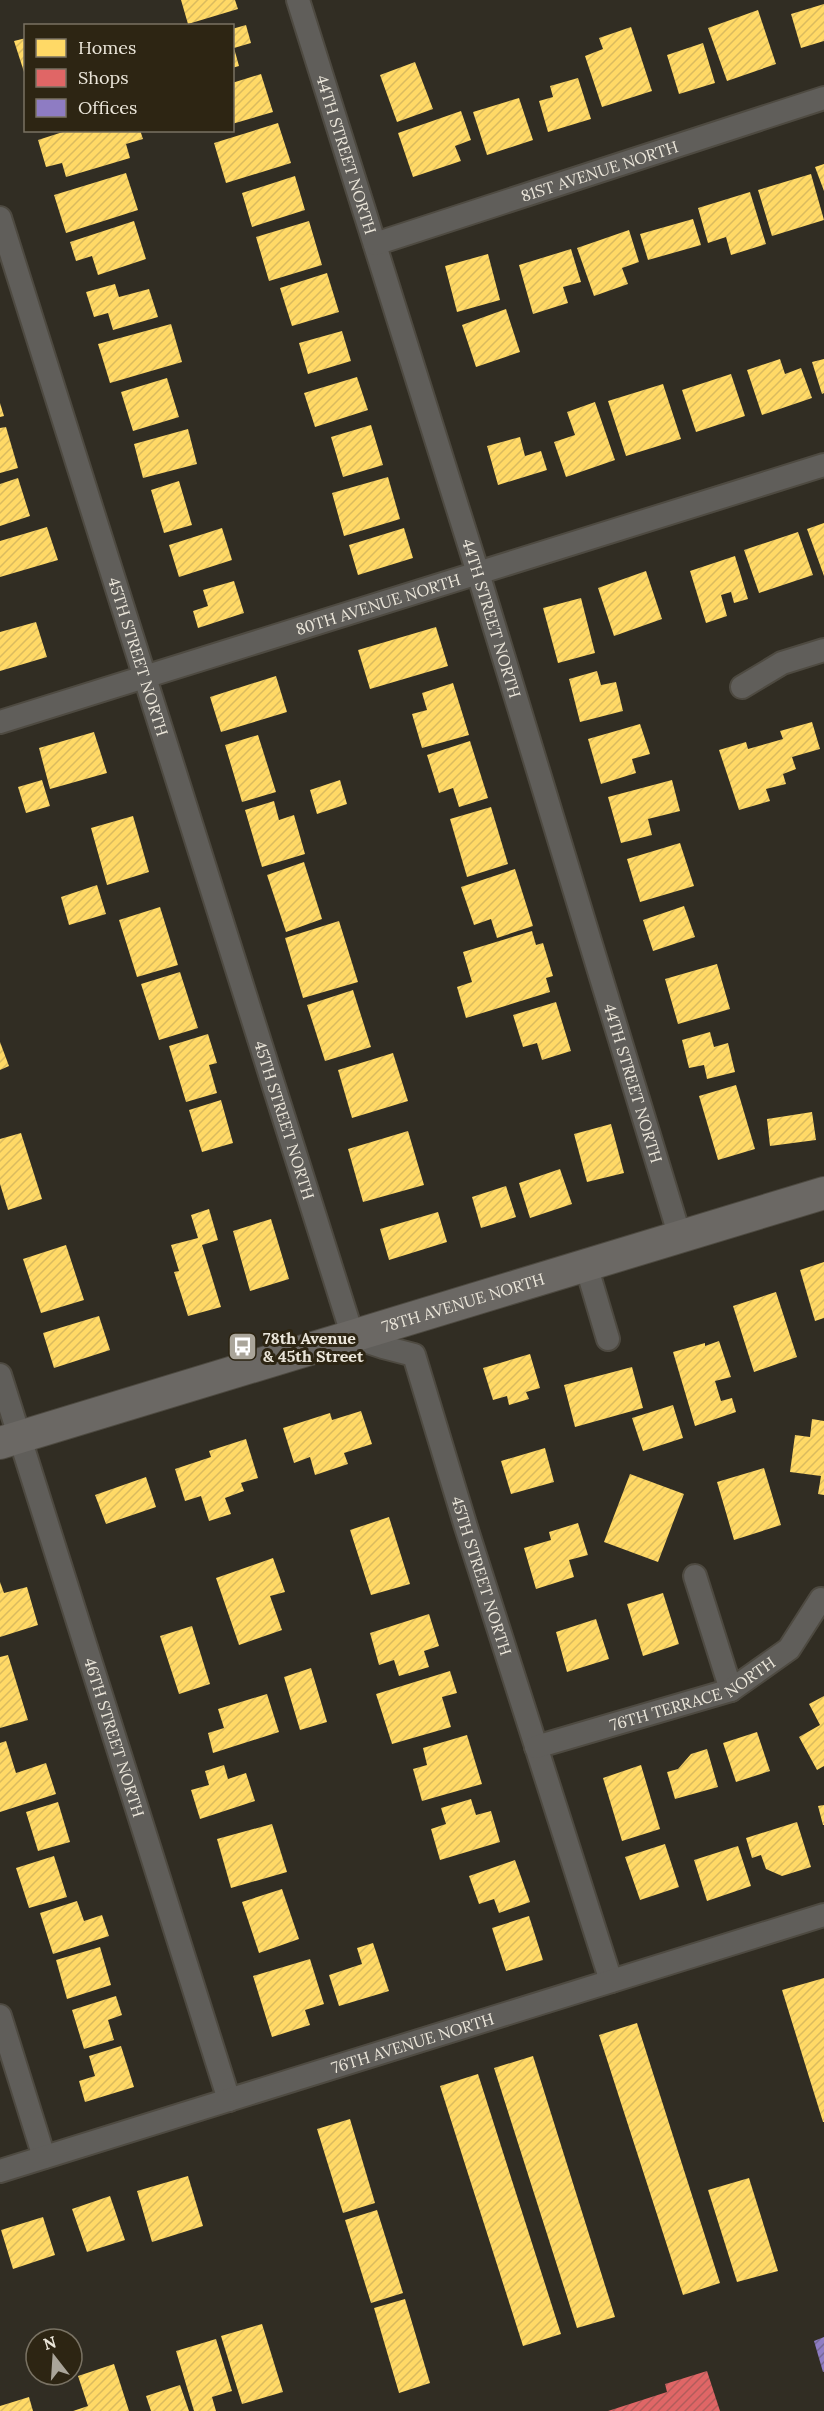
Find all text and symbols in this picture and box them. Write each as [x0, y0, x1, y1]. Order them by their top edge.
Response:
legend [24, 24, 234, 132]
text: Homes [78, 36, 136, 59]
text: Shops [78, 66, 129, 89]
street label: 44TH STREET NORTH [312, 73, 381, 237]
text: Offices [78, 96, 137, 119]
street label: 81ST AVENUE NORTH [518, 136, 681, 206]
street label: 44TH STREET NORTH [458, 536, 525, 700]
street label: 80TH AVENUE NORTH [293, 569, 463, 639]
street label: 45TH STREET NORTH [104, 575, 173, 739]
street label: 44TH STREET NORTH [600, 1001, 667, 1165]
street label: 45TH STREET NORTH [250, 1038, 319, 1202]
street label: 78TH AVENUE NORTH [379, 1268, 547, 1337]
place label: 78th Avenue & 45th Street [263, 1328, 364, 1366]
bus stop icon: 78th Avenue & 45th Street [226, 1331, 258, 1363]
street label: 45TH STREET NORTH [447, 1494, 516, 1658]
street label: 76TH TERRACE NORTH [607, 1652, 779, 1735]
street label: 46TH STREET NORTH [80, 1655, 149, 1820]
street label: 76TH AVENUE NORTH [329, 2008, 496, 2077]
north arrow [24, 2327, 84, 2387]
text: N [41, 2331, 58, 2354]

